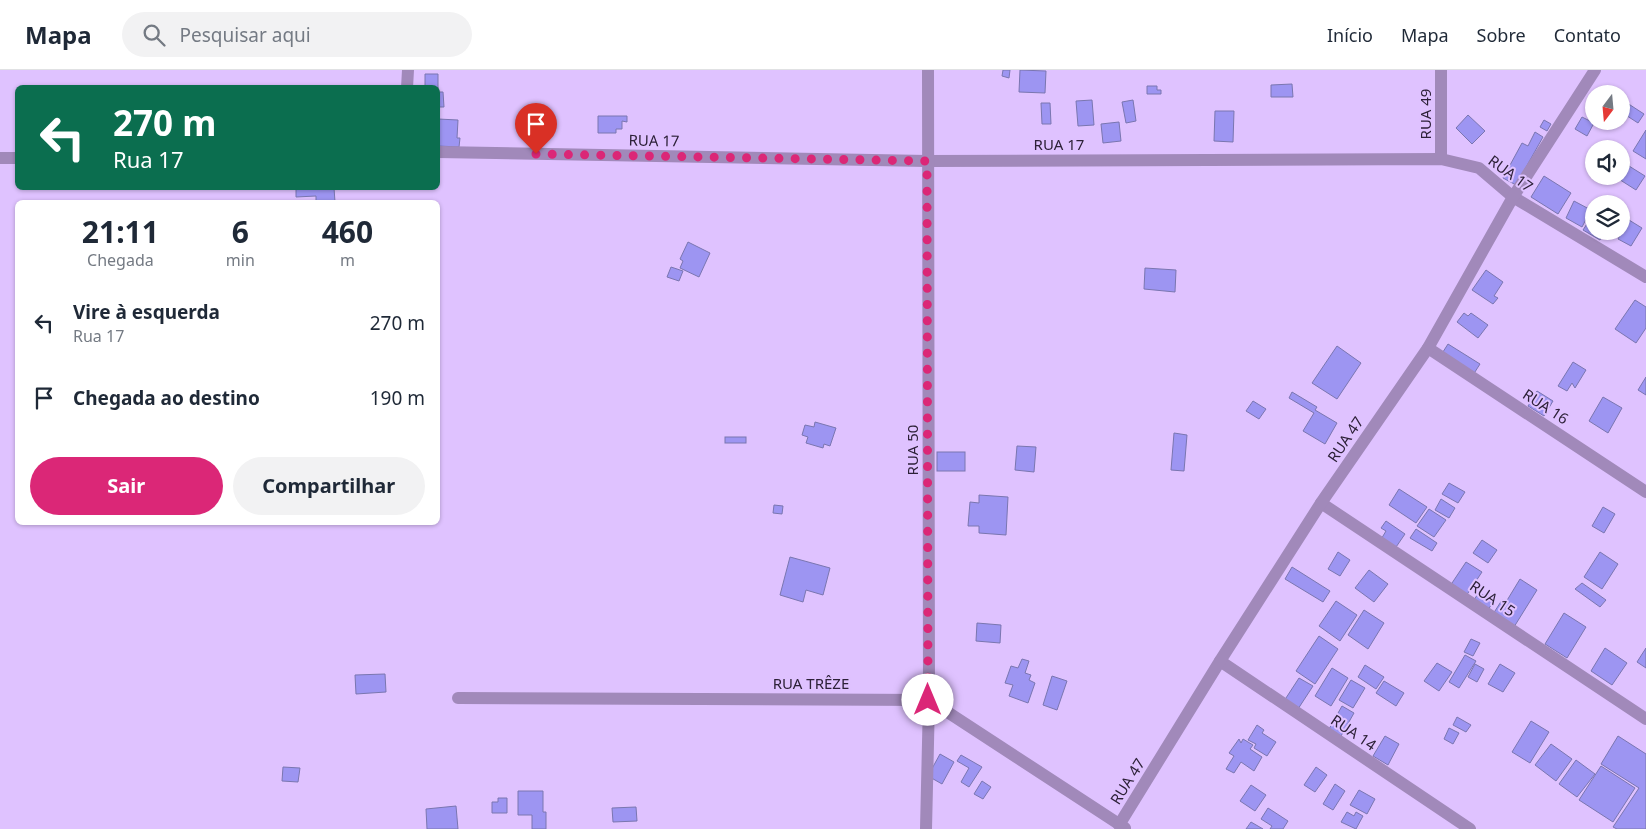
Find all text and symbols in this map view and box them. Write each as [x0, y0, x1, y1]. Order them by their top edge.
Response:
search box [122, 12, 472, 57]
text: Mapa [25, 18, 92, 51]
icon: search [140, 21, 168, 49]
text: Pesquisar aqui [180, 22, 311, 48]
text: Início [1327, 23, 1373, 47]
text: Mapa [1401, 23, 1449, 47]
text: Sobre [1477, 23, 1526, 47]
text: Contato [1554, 23, 1621, 47]
north arrow [1585, 85, 1630, 130]
map controls [1585, 85, 1630, 240]
street label: RUA 49 [1415, 89, 1435, 139]
text: 270 m [113, 99, 216, 146]
pin [515, 103, 557, 154]
icon: left [30, 105, 95, 170]
icon: arrive [522, 110, 550, 138]
street label: RUA 17 [628, 130, 680, 150]
street label: RUA 17 [1034, 134, 1084, 154]
button: sound [1585, 140, 1630, 185]
text: Rua 17 [113, 144, 184, 174]
street label: RUA 17 [1485, 150, 1537, 196]
button: layers [1585, 195, 1630, 240]
text: 21:11 [82, 211, 159, 252]
text: 6 [232, 211, 249, 252]
text: 460 [322, 211, 373, 252]
text: Chegada [87, 249, 154, 271]
text: min [226, 249, 255, 271]
text: m [340, 249, 355, 271]
text: Vire à esquerda [73, 299, 220, 325]
icon: left [30, 309, 58, 337]
text: 270 m [370, 310, 425, 336]
text: Rua 17 [73, 325, 124, 347]
icon: arrive [30, 384, 58, 412]
street label: RUA 16 [1519, 384, 1573, 428]
text: Chegada ao destino [73, 385, 260, 411]
text: 190 m [370, 385, 425, 411]
street label: RUA 47 [1323, 412, 1367, 466]
street label: RUA 50 [902, 425, 922, 475]
button: Sair [30, 457, 223, 515]
button: Compartilhar [233, 457, 425, 515]
street label: RUA 15 [1466, 576, 1520, 620]
street label: RUA TRÊZE [773, 673, 849, 693]
position arrow [901, 673, 953, 725]
street label: RUA 14 [1327, 710, 1381, 755]
street label: RUA 47 [1105, 754, 1149, 808]

